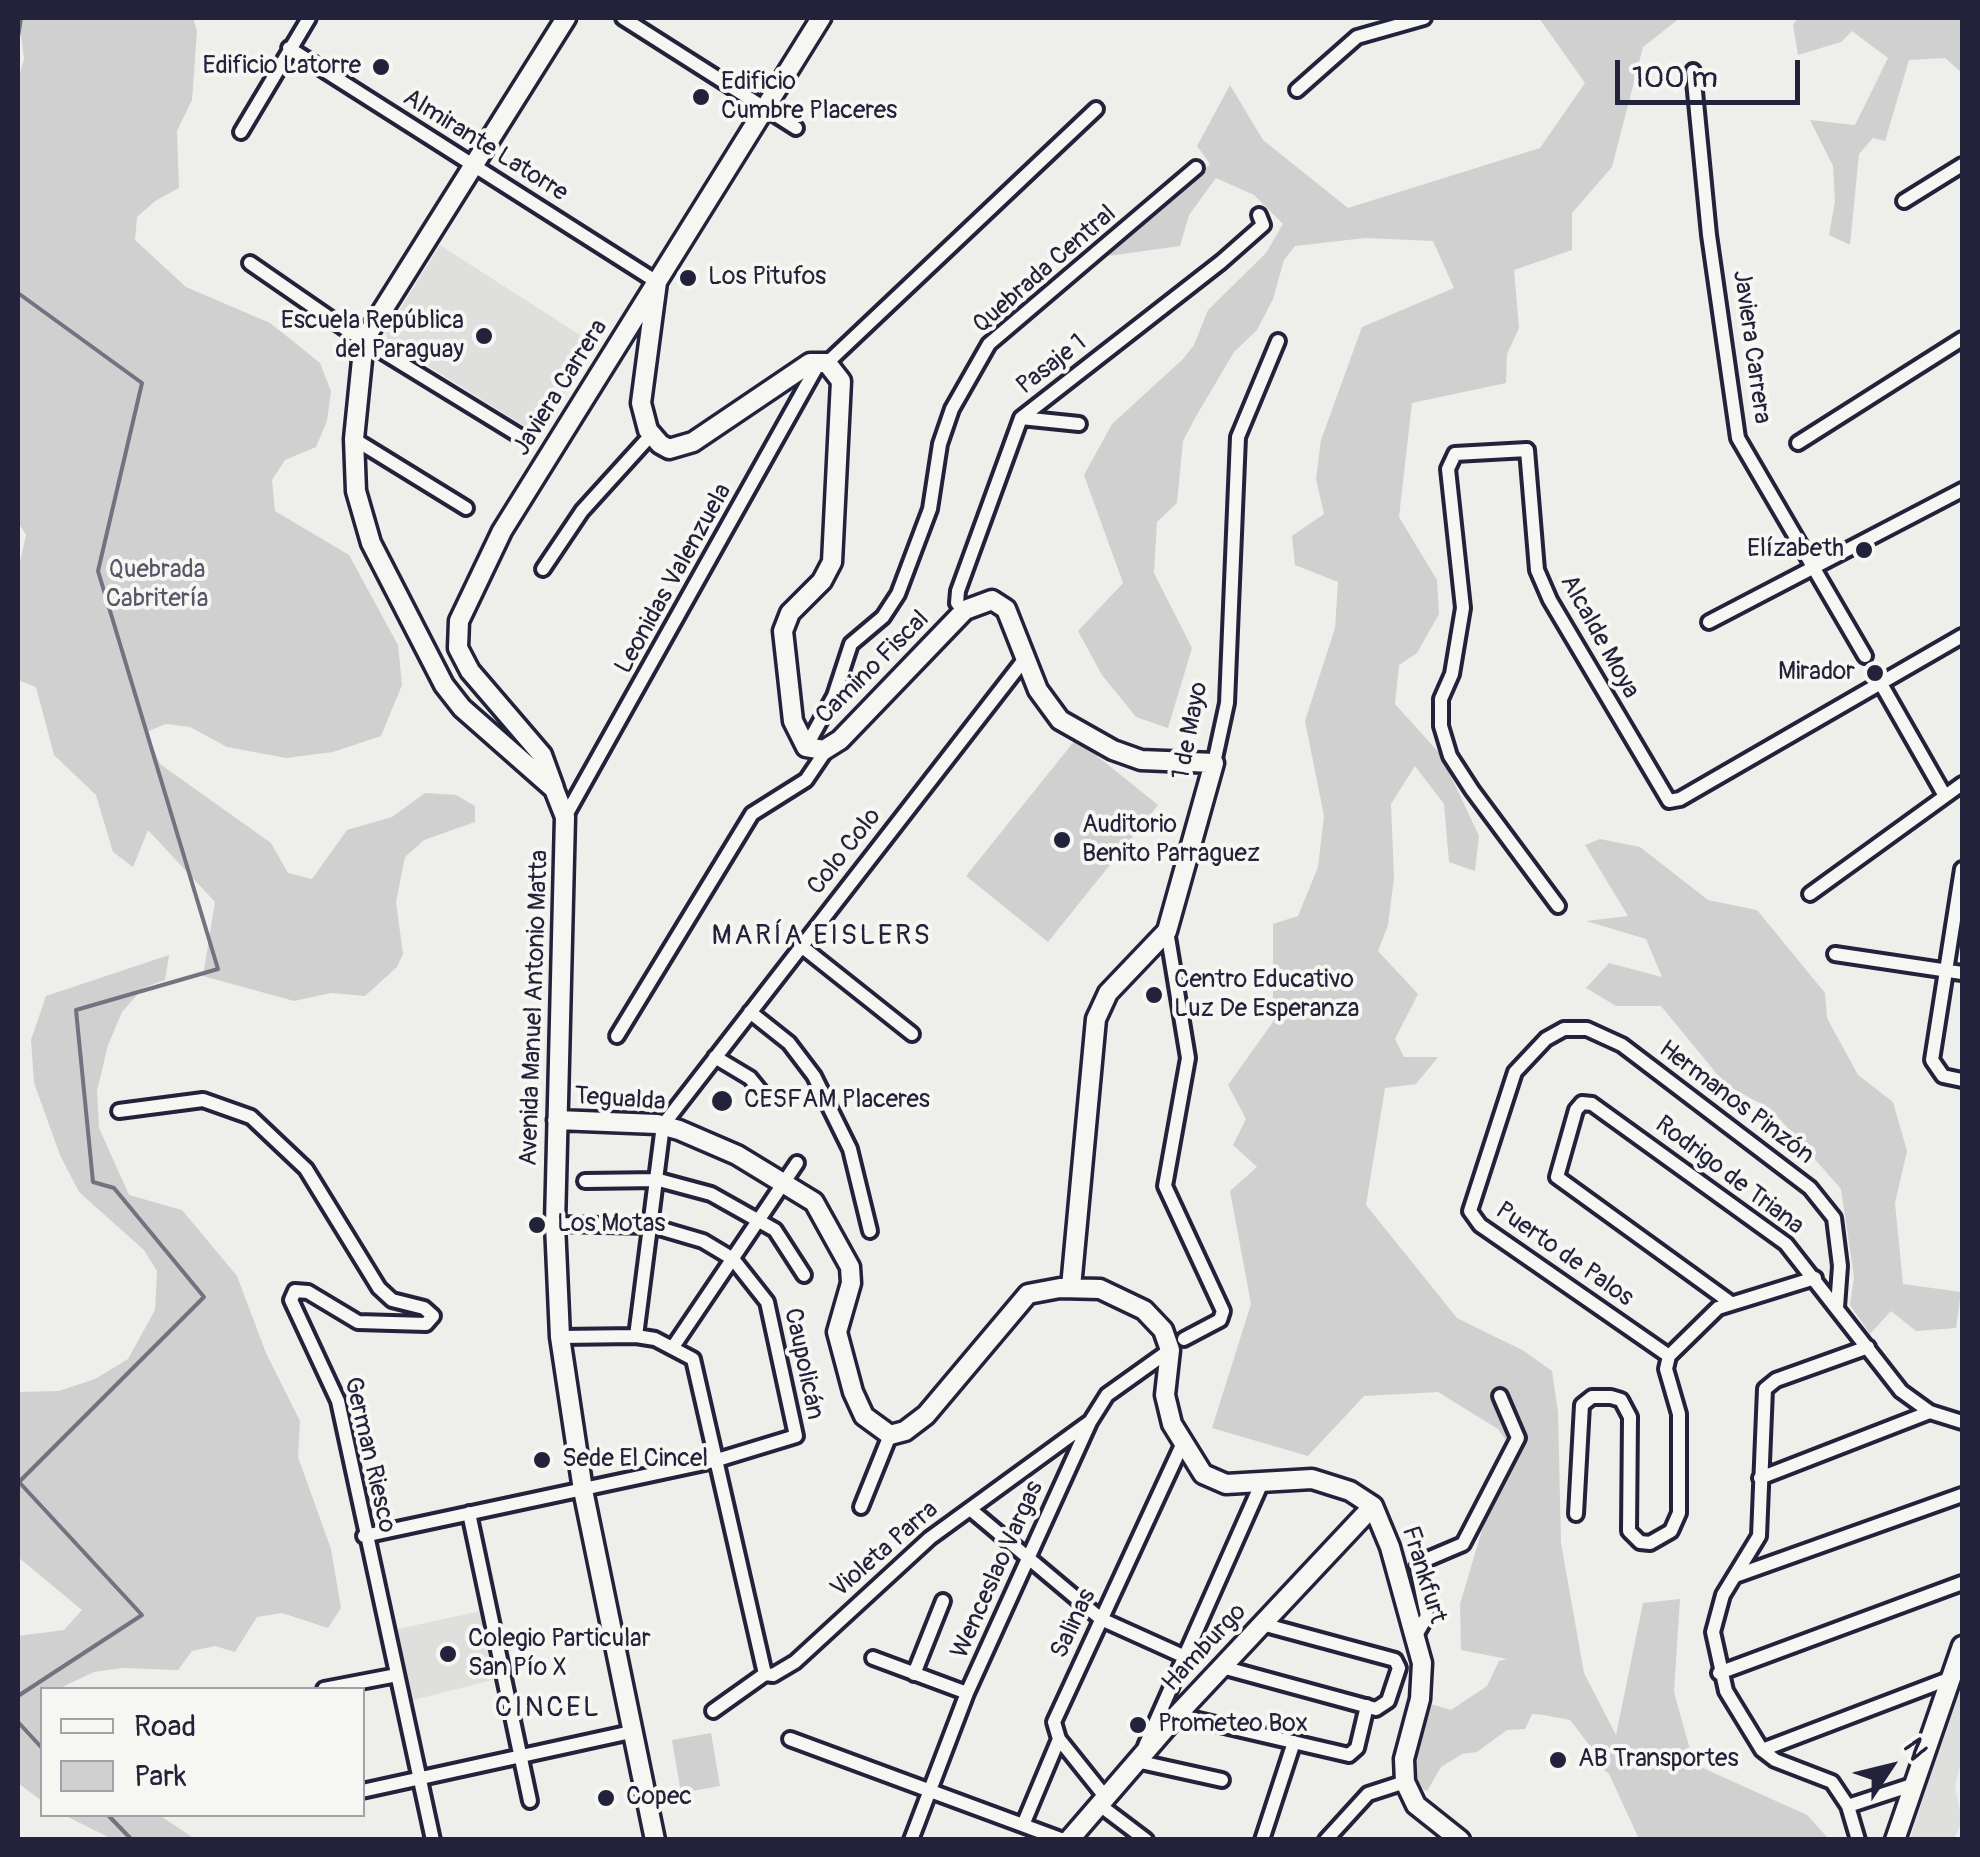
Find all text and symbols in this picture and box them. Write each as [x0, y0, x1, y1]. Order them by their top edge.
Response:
scale bar [1620, 40, 1805, 102]
place label: Edificio Latorre [203, 52, 361, 82]
marker: Edificio Latorre [370, 56, 392, 78]
text: 100 m [1632, 59, 1718, 96]
place label: Edificio Cumbre Placeres [721, 68, 897, 127]
street label: Almirante Latorre [397, 83, 573, 209]
marker: Edificio Cumbre Placeres [690, 86, 712, 108]
street label: Quebrada Central [967, 200, 1123, 340]
place label: Los Pitufos [708, 263, 826, 293]
marker: Los Pitufos [677, 267, 699, 289]
street label: Javiera Carrera [1725, 268, 1777, 426]
place label: Escuela República del Paraguay [281, 307, 464, 366]
street label: Javiera Carrera [507, 314, 615, 462]
marker: Escuela República del Paraguay [473, 325, 495, 347]
street label: Pasaje 1 [1011, 328, 1093, 402]
street label: Leonidas Valenzuela [609, 479, 739, 679]
place label: Elízabeth [1747, 535, 1844, 565]
marker: Elízabeth [1853, 539, 1875, 561]
park label: Quebrada Cabritería [106, 556, 208, 615]
street label: Alcalde Moya [1553, 570, 1645, 704]
street label: Camino Fiscal [810, 605, 936, 731]
place label: Mirador [1778, 658, 1855, 688]
marker: Mirador [1864, 662, 1886, 684]
street label: 1 de Mayo [1167, 679, 1215, 783]
street label: Colo Colo [802, 803, 888, 901]
place label: Auditorio Benito Parraguez [1082, 811, 1260, 870]
marker: Auditorio Benito Parraguez [1051, 829, 1073, 851]
street label: Avenida Manuel Antonio Matta [514, 849, 556, 1167]
district label: MARÍA EISLERS [712, 920, 932, 954]
place label: Centro Educativo Luz De Esperanza [1174, 966, 1359, 1025]
marker: Centro Educativo Luz De Esperanza [1143, 984, 1165, 1006]
street label: Hermanos Pinzón [1652, 1035, 1820, 1171]
street label: Tegualda [573, 1082, 667, 1118]
place label: CESFAM Placeres [744, 1086, 930, 1116]
marker: CESFAM Placeres [709, 1088, 735, 1114]
street label: Rodrigo de Triana [1649, 1110, 1809, 1242]
street label: Puerto de Palos [1489, 1196, 1639, 1314]
place label: Los Motas [557, 1210, 665, 1240]
marker: Los Motas [526, 1214, 548, 1236]
street label: Caupolicán [777, 1305, 829, 1423]
street label: German Riesco [336, 1374, 402, 1536]
place label: Sede El Cincel [562, 1445, 708, 1475]
marker: Sede El Cincel [531, 1449, 553, 1471]
street label: Wenceslao Vargas [945, 1477, 1051, 1663]
street label: Violeta Parra [825, 1495, 945, 1605]
street label: Frankfurt [1394, 1523, 1452, 1627]
street label: Salinas [1045, 1584, 1103, 1664]
street label: Hamburgo [1157, 1598, 1253, 1698]
place label: Colegio Particular San Pío X [468, 1625, 651, 1684]
marker: Colegio Particular San Pío X [437, 1643, 459, 1665]
legend [40, 1687, 365, 1817]
district label: CINCEL [495, 1692, 601, 1726]
text: Road [134, 1708, 196, 1745]
place label: Prometeo Box [1158, 1710, 1308, 1740]
marker: Prometeo Box [1127, 1714, 1149, 1736]
north arrow [1840, 1717, 1940, 1817]
text: N [1895, 1732, 1935, 1767]
place label: AB Transportes [1578, 1745, 1739, 1775]
marker: AB Transportes [1547, 1749, 1569, 1771]
text: Park [134, 1758, 187, 1795]
place label: Copec [626, 1783, 692, 1813]
marker: Copec [595, 1787, 617, 1809]

